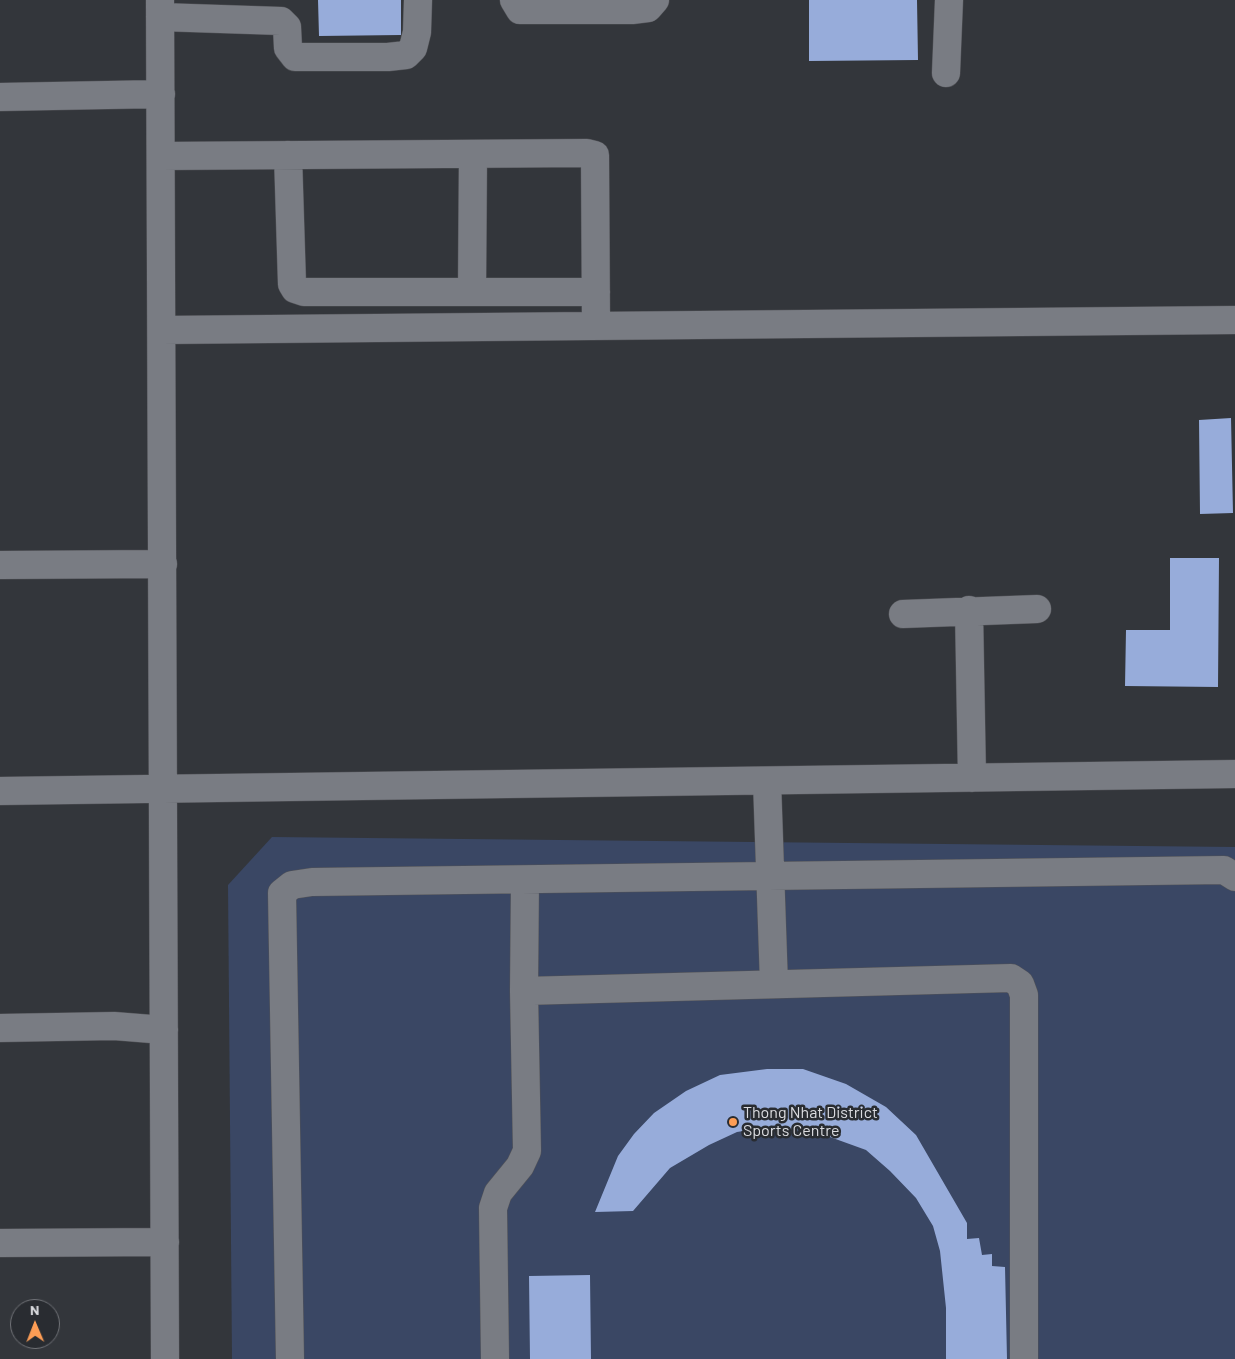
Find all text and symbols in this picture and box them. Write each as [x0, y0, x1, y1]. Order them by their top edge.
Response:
place label: Thong Nhat District Sports Centre [743, 1103, 878, 1141]
marker: Thong Nhat District Sports Centre [727, 1116, 739, 1128]
north arrow [10, 1299, 60, 1349]
text: N [30, 1301, 40, 1318]

